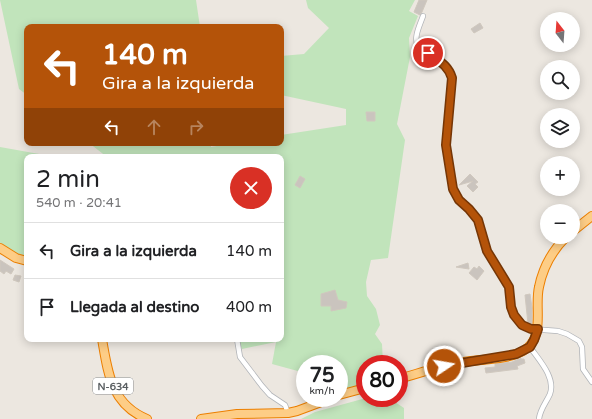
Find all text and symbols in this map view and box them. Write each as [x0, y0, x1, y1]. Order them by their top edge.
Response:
north arrow [540, 12, 580, 52]
map controls [540, 12, 580, 244]
pin [411, 36, 445, 70]
text: 140 m [102, 38, 188, 72]
icon: left [36, 40, 88, 92]
icon: arrive [417, 42, 439, 64]
button: search [540, 60, 580, 100]
text: Gira a la izquierda [102, 72, 254, 94]
button: layers [540, 108, 580, 148]
icon: left [101, 116, 123, 138]
icon: ahead [143, 116, 165, 138]
icon: right [185, 116, 207, 138]
button: + [540, 156, 580, 196]
text: 2 min [36, 165, 100, 194]
button: close [230, 167, 272, 209]
text: 540 m · 20:41 [36, 195, 122, 211]
button: − [540, 204, 580, 244]
icon: left [36, 240, 58, 262]
text: Gira a la izquierda [70, 242, 197, 260]
text: 140 m [226, 242, 272, 260]
icon: arrive [36, 296, 58, 318]
text: Llegada al destino [70, 298, 199, 316]
text: 400 m [226, 298, 272, 316]
position arrow [423, 345, 465, 387]
speed limit sign: 80 [356, 355, 408, 407]
text: 75 [309, 364, 335, 388]
road number: N-634 [93, 378, 133, 394]
text: km/h [309, 385, 335, 397]

